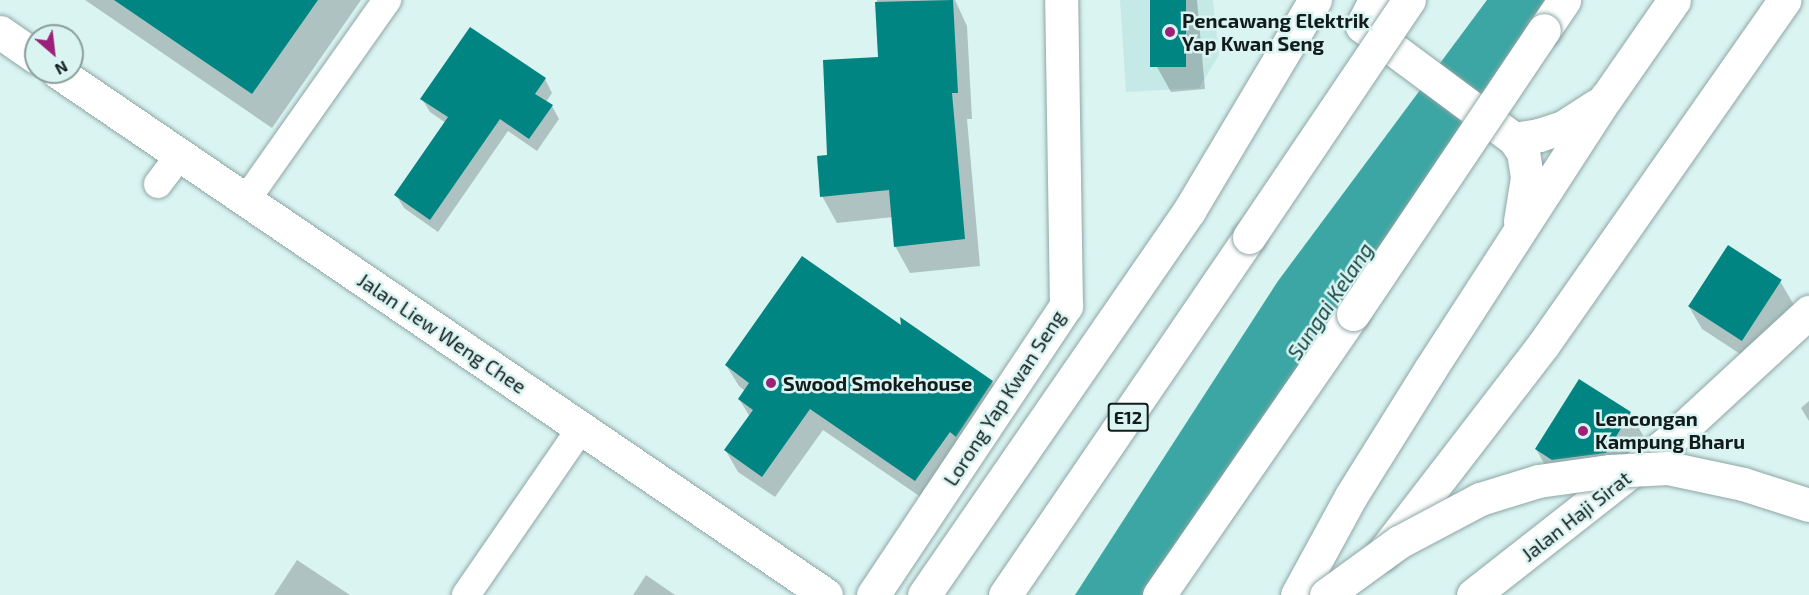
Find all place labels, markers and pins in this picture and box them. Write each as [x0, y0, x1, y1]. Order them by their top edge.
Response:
place label: Pencawang Elektrik Yap Kwan Seng [1182, 8, 1369, 55]
marker: Pencawang Elektrik Yap Kwan Seng [1163, 25, 1177, 39]
place label: Swood Smokehouse [783, 371, 972, 395]
marker: Swood Smokehouse [764, 376, 778, 390]
place label: Lencongan Kampung Bharu [1595, 407, 1745, 454]
marker: Lencongan Kampung Bharu [1576, 424, 1590, 438]

